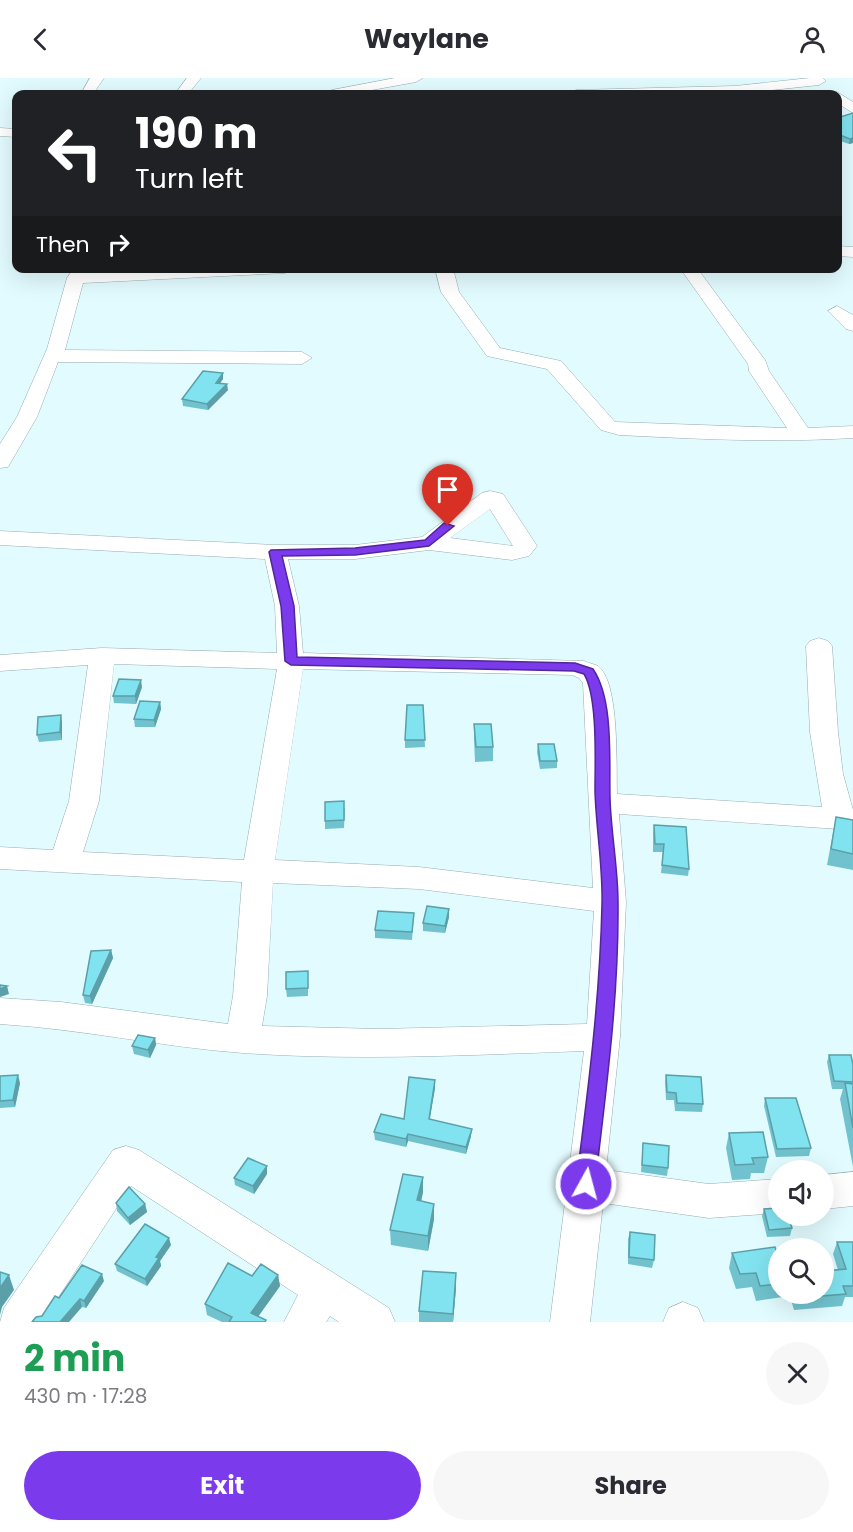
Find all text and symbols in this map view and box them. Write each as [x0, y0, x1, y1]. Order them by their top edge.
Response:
text: Waylane [364, 20, 489, 57]
icon: back [24, 23, 57, 56]
icon: person [796, 23, 829, 56]
text: 190 m [135, 104, 257, 163]
icon: left [36, 114, 114, 192]
text: Turn left [135, 160, 244, 197]
icon: right [102, 228, 135, 261]
text: Then [36, 229, 90, 260]
pin [422, 464, 473, 526]
icon: arrive [431, 473, 464, 506]
position arrow [554, 1152, 618, 1216]
map controls [768, 1160, 834, 1304]
button: sound [768, 1160, 834, 1226]
button: search [768, 1238, 834, 1304]
text: 2 min [24, 1333, 125, 1384]
button: close [766, 1342, 829, 1405]
text: 430 m · 17:28 [24, 1382, 147, 1410]
button: Exit [24, 1451, 421, 1520]
button: Share [433, 1451, 829, 1520]

